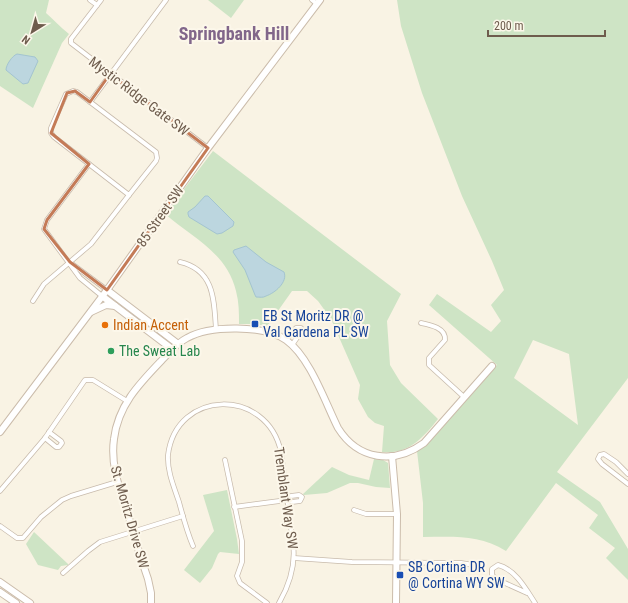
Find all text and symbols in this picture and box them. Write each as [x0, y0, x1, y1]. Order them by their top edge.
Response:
north arrow [12, 12, 52, 52]
scale bar [488, 12, 605, 38]
text: 200 m [494, 19, 524, 33]
district label: Springbank Hill [179, 23, 289, 44]
text: N [19, 32, 33, 47]
street label: Mystic Ridge Gate SW [86, 53, 192, 139]
street label: 85 Street SW [133, 182, 187, 250]
place label: EB St Moritz DR @ Val Gardena PL SW [263, 308, 369, 340]
place label: Indian Accent [113, 317, 189, 333]
marker: EB St Moritz DR @ Val Gardena PL SW [250, 319, 260, 329]
marker: Indian Accent [100, 320, 110, 330]
place label: The Sweat Lab [119, 343, 200, 359]
marker: The Sweat Lab [106, 346, 116, 356]
street label: Tremblant Way SW [271, 446, 301, 550]
street label: St. Moritz Drive SW [108, 464, 152, 570]
place label: SB Cortina DR @ Cortina WY SW [408, 559, 505, 591]
marker: SB Cortina DR @ Cortina WY SW [395, 570, 405, 580]

